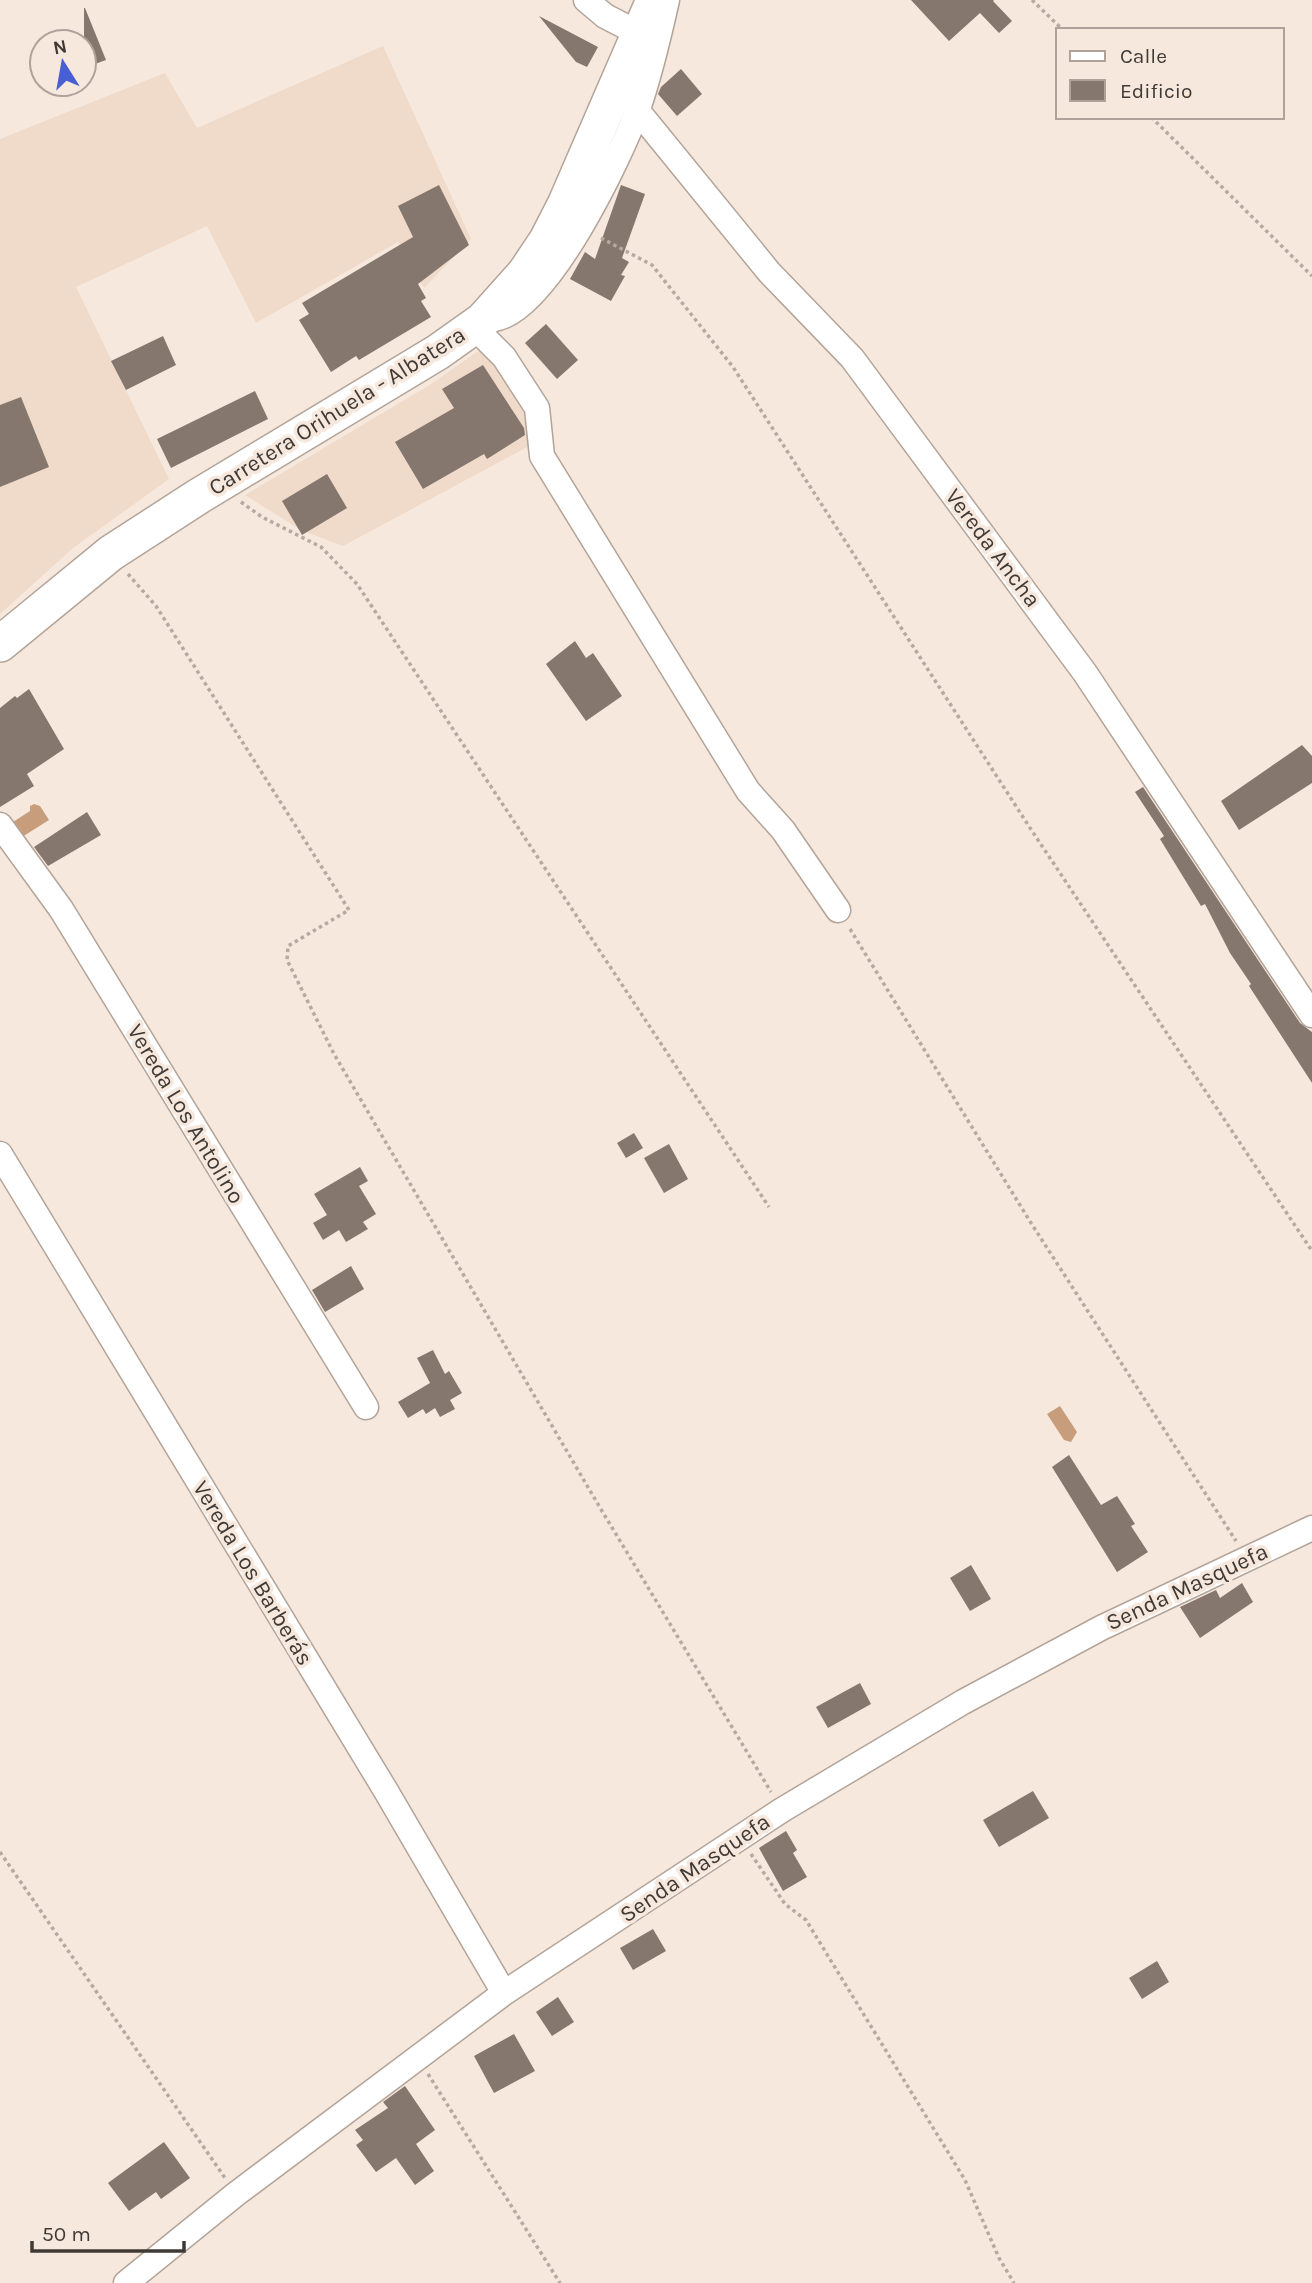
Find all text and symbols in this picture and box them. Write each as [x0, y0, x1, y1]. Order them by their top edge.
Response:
north arrow [28, 28, 98, 98]
legend [1056, 28, 1284, 119]
text: N [51, 35, 69, 59]
text: Calle [1120, 44, 1167, 68]
text: Edificio [1120, 79, 1193, 103]
street label: Carretera Orihuela - Albatera [204, 321, 470, 501]
street label: Vereda Ancha [940, 483, 1046, 613]
street label: Vereda Los Antolino [122, 1019, 250, 1209]
street label: Vereda Los Barberás [187, 1476, 319, 1670]
street label: Senda Masquefa [1102, 1538, 1272, 1636]
street label: Senda Masquefa [615, 1808, 775, 1928]
scale bar [32, 2210, 184, 2254]
text: 50 m [42, 2222, 91, 2246]

